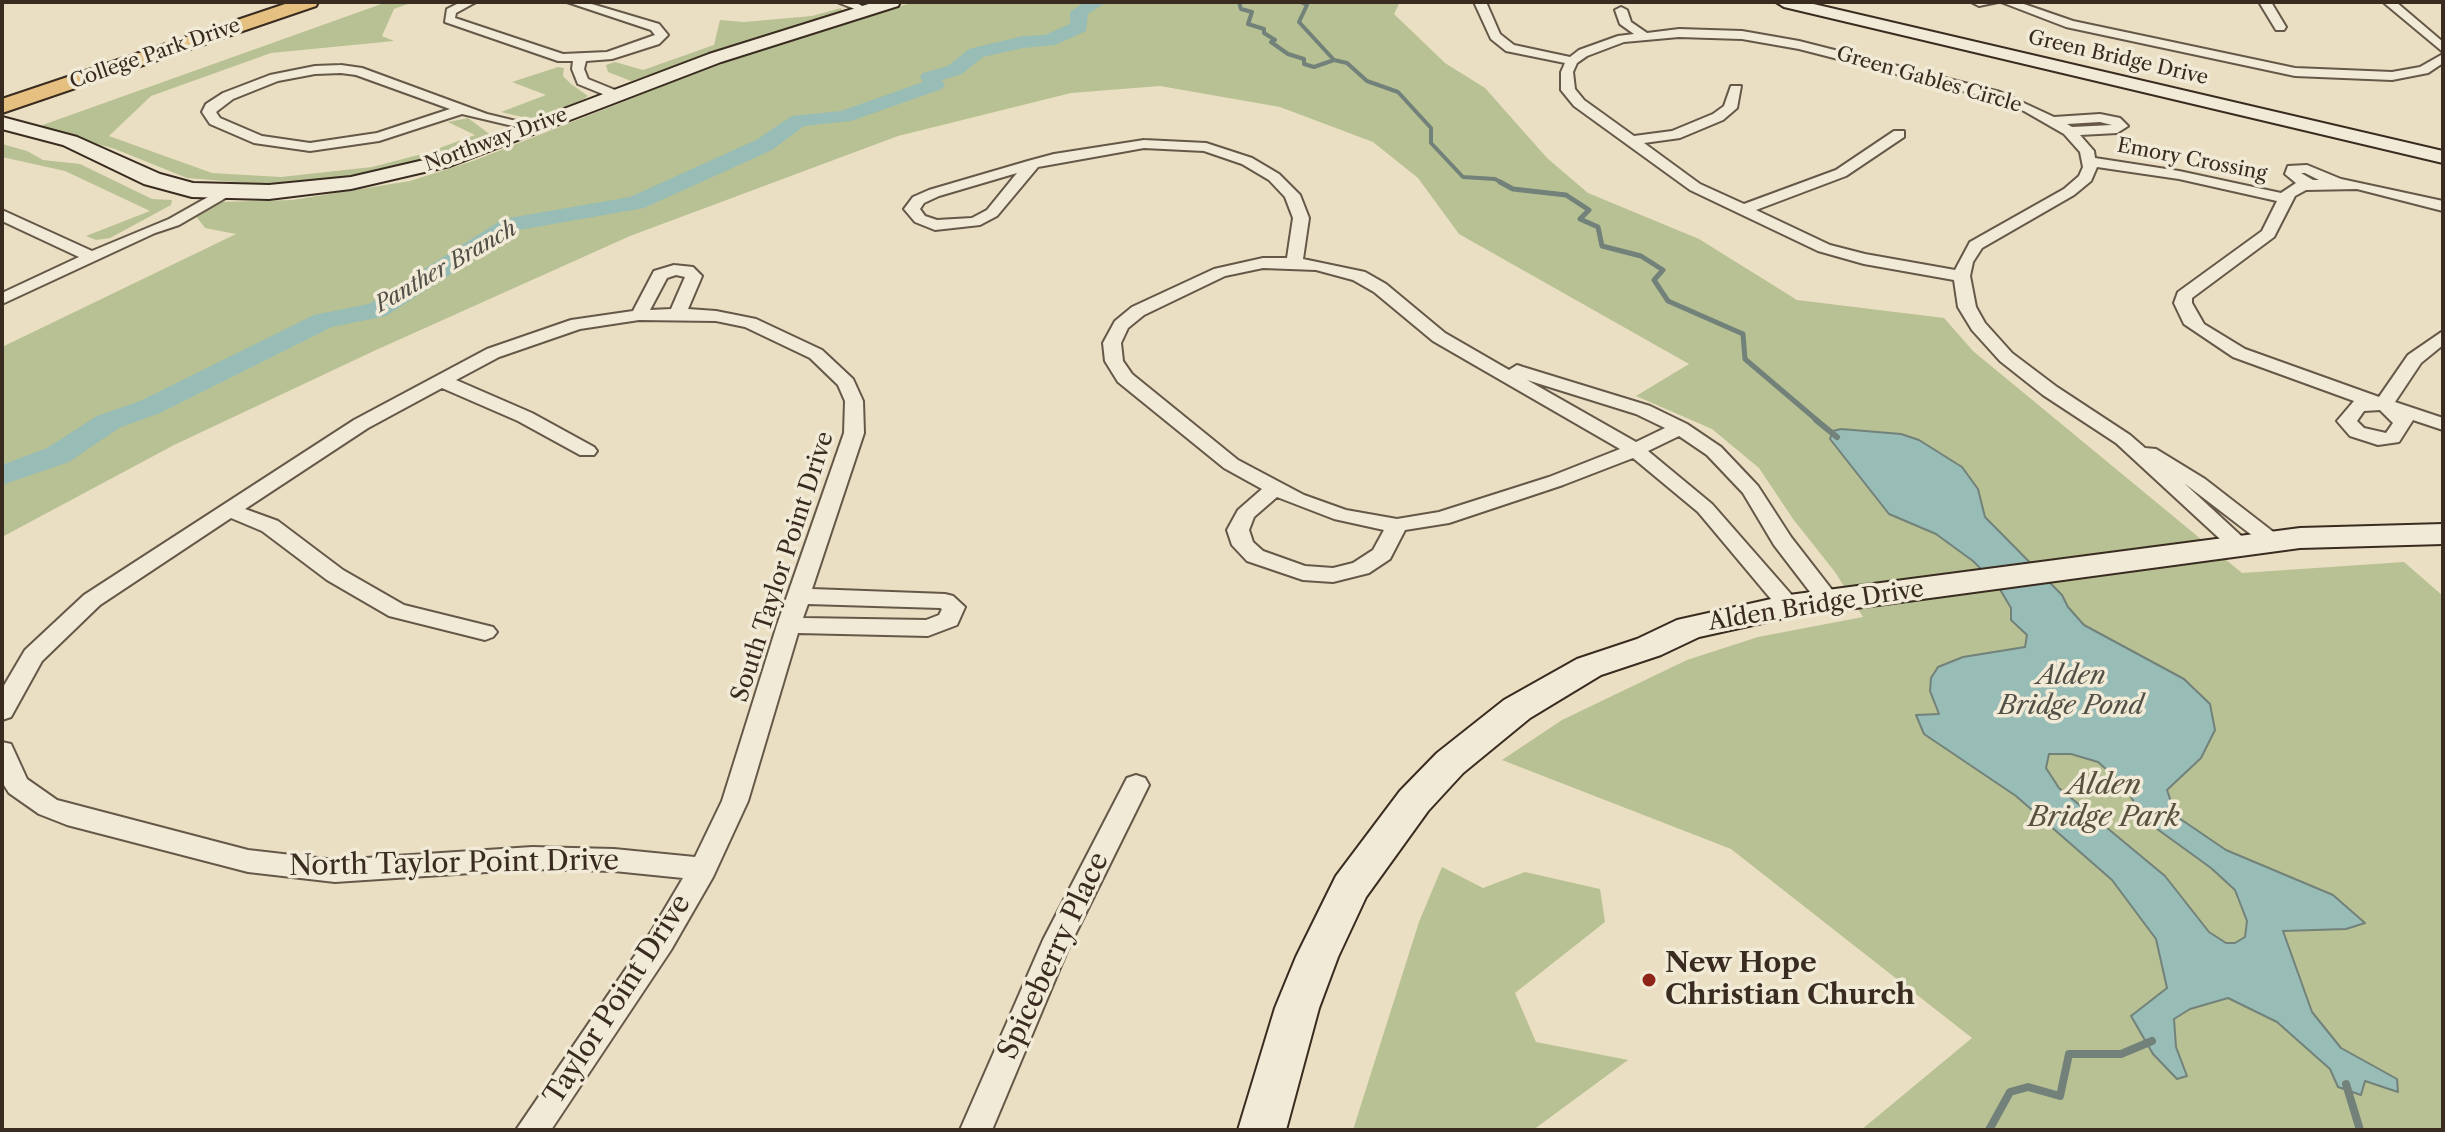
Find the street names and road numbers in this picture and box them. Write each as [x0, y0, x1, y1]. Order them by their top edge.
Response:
street label: College Park Drive [67, 14, 243, 94]
street label: Green Bridge Drive [2026, 26, 2210, 90]
street label: Green Gables Circle [1834, 42, 2024, 118]
street label: Northway Drive [421, 103, 571, 177]
street label: Emory Crossing [2115, 134, 2269, 186]
street label: South Taylor Point Drive [726, 428, 840, 706]
street label: Alden Bridge Drive [1706, 575, 1926, 637]
street label: North Taylor Point Drive [289, 844, 619, 884]
street label: Spiceberry Place [991, 847, 1117, 1065]
street label: Taylor Point Drive [538, 889, 698, 1111]

